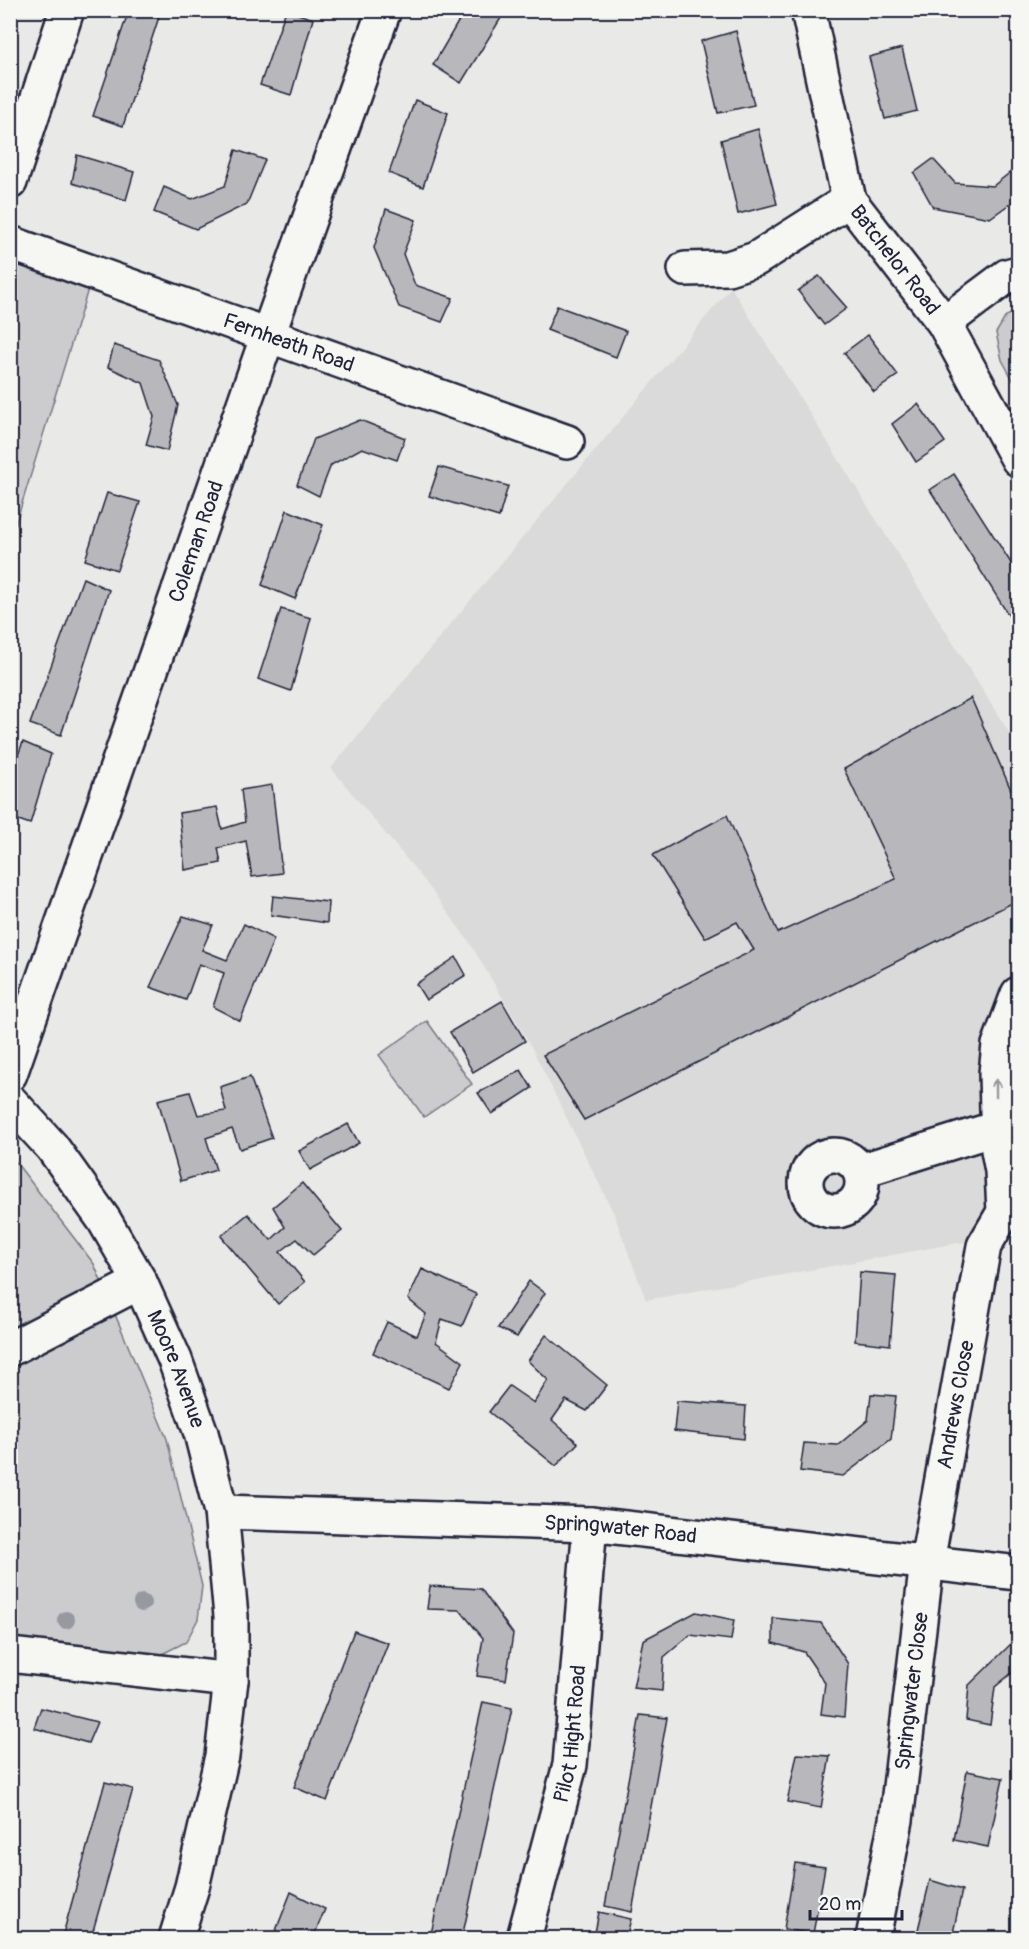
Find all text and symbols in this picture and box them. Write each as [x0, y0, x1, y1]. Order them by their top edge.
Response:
street label: Batchelor Road [844, 199, 946, 320]
street label: Fernheath Road [219, 307, 358, 378]
street label: Coleman Road [162, 477, 230, 606]
one-way arrow [990, 1079, 1002, 1099]
street label: Moore Avenue [141, 1306, 212, 1432]
street label: Andrews Close [931, 1337, 980, 1471]
street label: Springwater Road [544, 1509, 698, 1550]
street label: Springwater Close [889, 1610, 934, 1772]
street label: Pilot Hight Road [547, 1664, 592, 1806]
scale bar [810, 1883, 902, 1921]
text: 20 m [819, 1893, 861, 1916]

